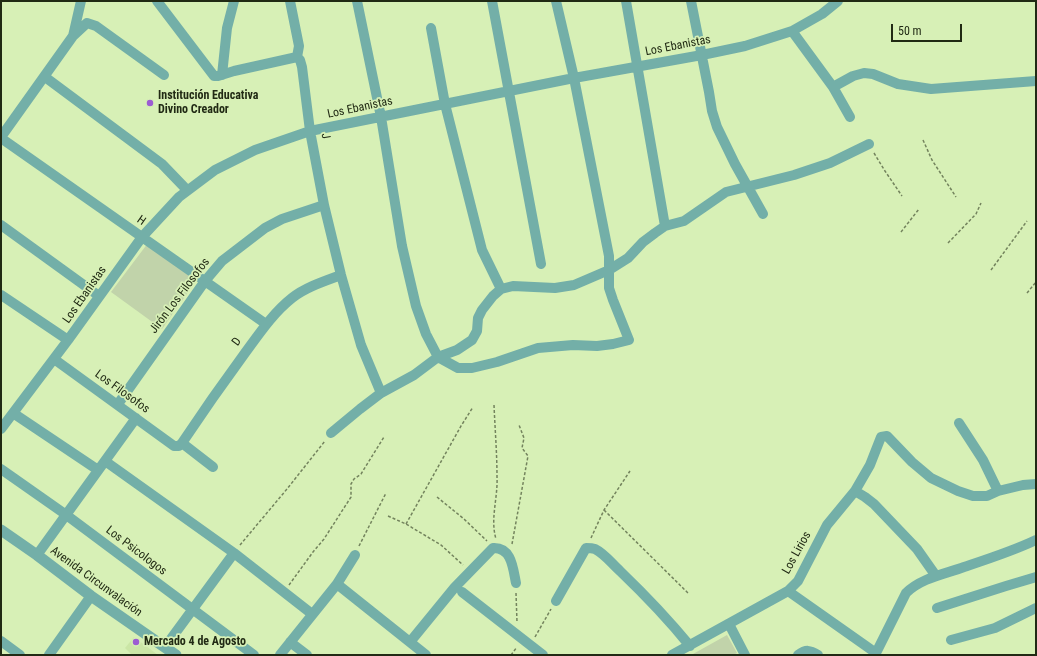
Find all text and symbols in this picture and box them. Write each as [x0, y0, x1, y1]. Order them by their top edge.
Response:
scale bar [893, 16, 964, 42]
text: 50 m [898, 24, 922, 38]
street label: Los Ebanistas [644, 33, 712, 59]
place label: Institución Educativa Divino Creador [158, 89, 259, 117]
street label: Los Ebanistas [326, 94, 394, 122]
marker: Institución Educativa Divino Creador [145, 98, 155, 108]
street label: J [317, 132, 333, 140]
street label: H [134, 213, 148, 229]
street label: Jirón Los Filosofos [147, 255, 213, 337]
street label: Los Ebanistas [60, 264, 110, 326]
street label: D [229, 335, 245, 349]
street label: Los Filosofos [92, 367, 152, 417]
street label: Los Psicologos [103, 523, 169, 579]
street label: Los Lirios [779, 529, 815, 577]
street label: Avenida Circunvalación [47, 544, 145, 620]
place label: Mercado 4 de Agosto [144, 635, 246, 649]
marker: Mercado 4 de Agosto [131, 637, 141, 647]

